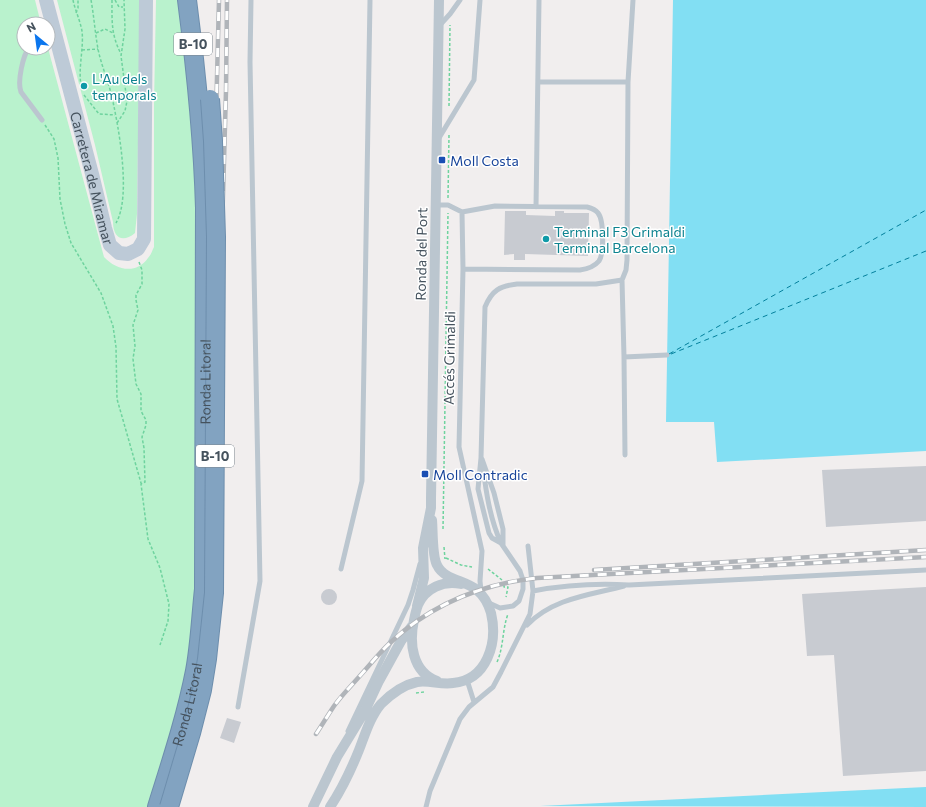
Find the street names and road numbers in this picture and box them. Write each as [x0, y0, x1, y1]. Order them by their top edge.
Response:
road number: B-10 [174, 33, 212, 55]
street label: Carretera de Miramar [67, 110, 118, 247]
street label: Ronda del Port [412, 207, 430, 301]
street label: Accés Grimaldi [440, 311, 458, 405]
street label: Ronda Litoral [196, 339, 213, 425]
road number: B-10 [196, 445, 234, 467]
street label: Ronda Litoral [168, 661, 205, 748]

